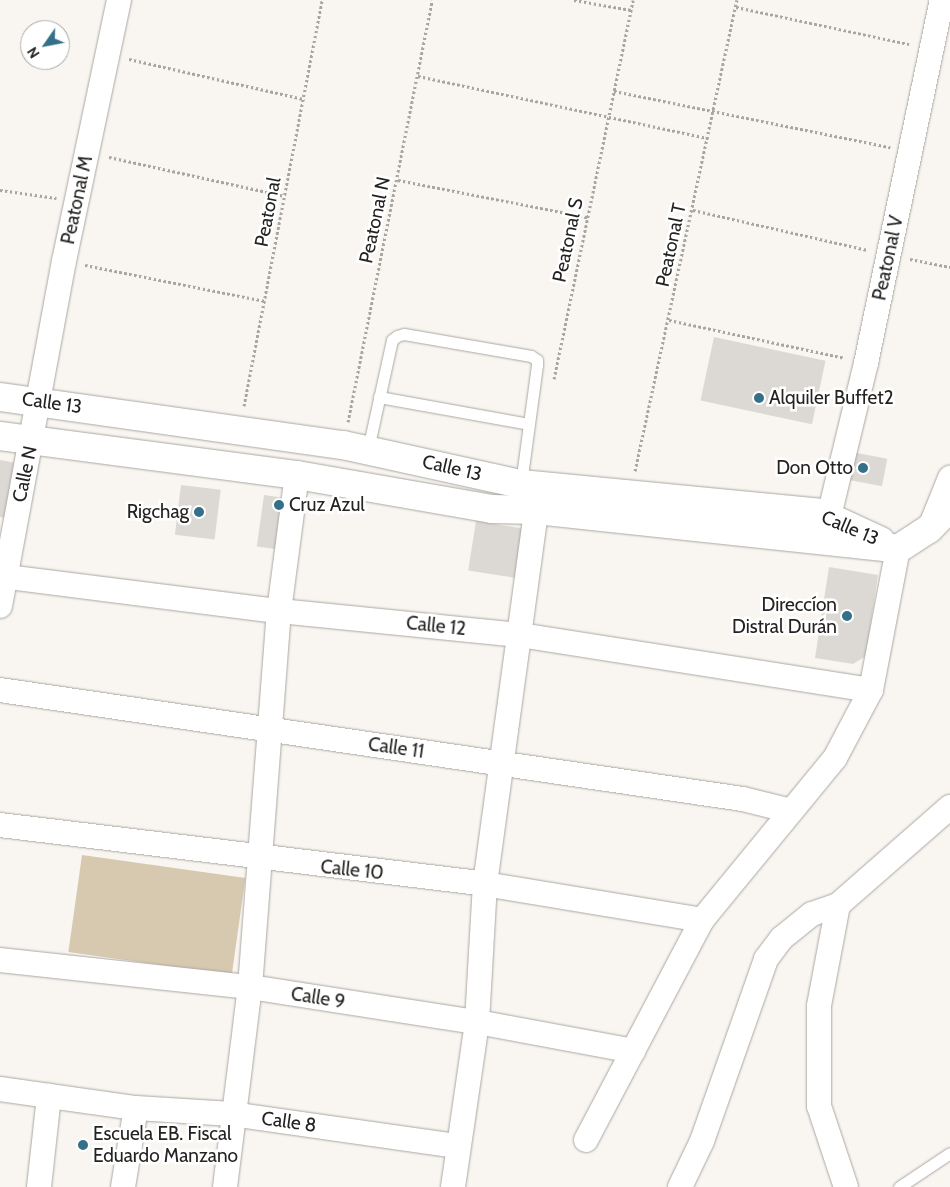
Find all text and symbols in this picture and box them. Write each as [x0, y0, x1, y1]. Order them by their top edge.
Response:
north arrow [20, 20, 70, 70]
text: N [23, 44, 44, 62]
street label: Peatonal M [56, 154, 98, 246]
street label: Peatonal [250, 175, 286, 249]
street label: Peatonal N [355, 175, 395, 265]
street label: Peatonal S [548, 196, 588, 284]
street label: Peatonal T [651, 201, 691, 289]
street label: Peatonal V [868, 213, 908, 303]
place label: Alquiler Buffet2 [769, 387, 894, 409]
street label: Calle 13 [21, 388, 83, 418]
marker: Alquiler Buffet2 [753, 392, 765, 404]
street label: Calle N [8, 444, 42, 504]
street label: Calle 13 [420, 450, 484, 486]
place label: Don Otto [776, 457, 853, 479]
marker: Don Otto [857, 462, 869, 474]
place label: Cruz Azul [289, 494, 365, 516]
marker: Cruz Azul [273, 499, 285, 511]
place label: Rigchag [127, 501, 189, 523]
marker: Rigchag [193, 506, 205, 518]
street label: Calle 13 [818, 506, 882, 550]
place label: Direccíon Distral Durán [732, 594, 837, 638]
marker: Direccíon Distral Durán [841, 610, 853, 622]
street label: Calle 12 [405, 612, 467, 640]
street label: Calle 11 [367, 733, 425, 763]
street label: Calle 10 [319, 855, 385, 885]
street label: Calle 9 [289, 982, 347, 1014]
street label: Calle 8 [260, 1107, 318, 1137]
place label: Escuela EB. Fiscal Eduardo Manzano [93, 1123, 238, 1167]
marker: Escuela EB. Fiscal Eduardo Manzano [77, 1139, 89, 1151]

